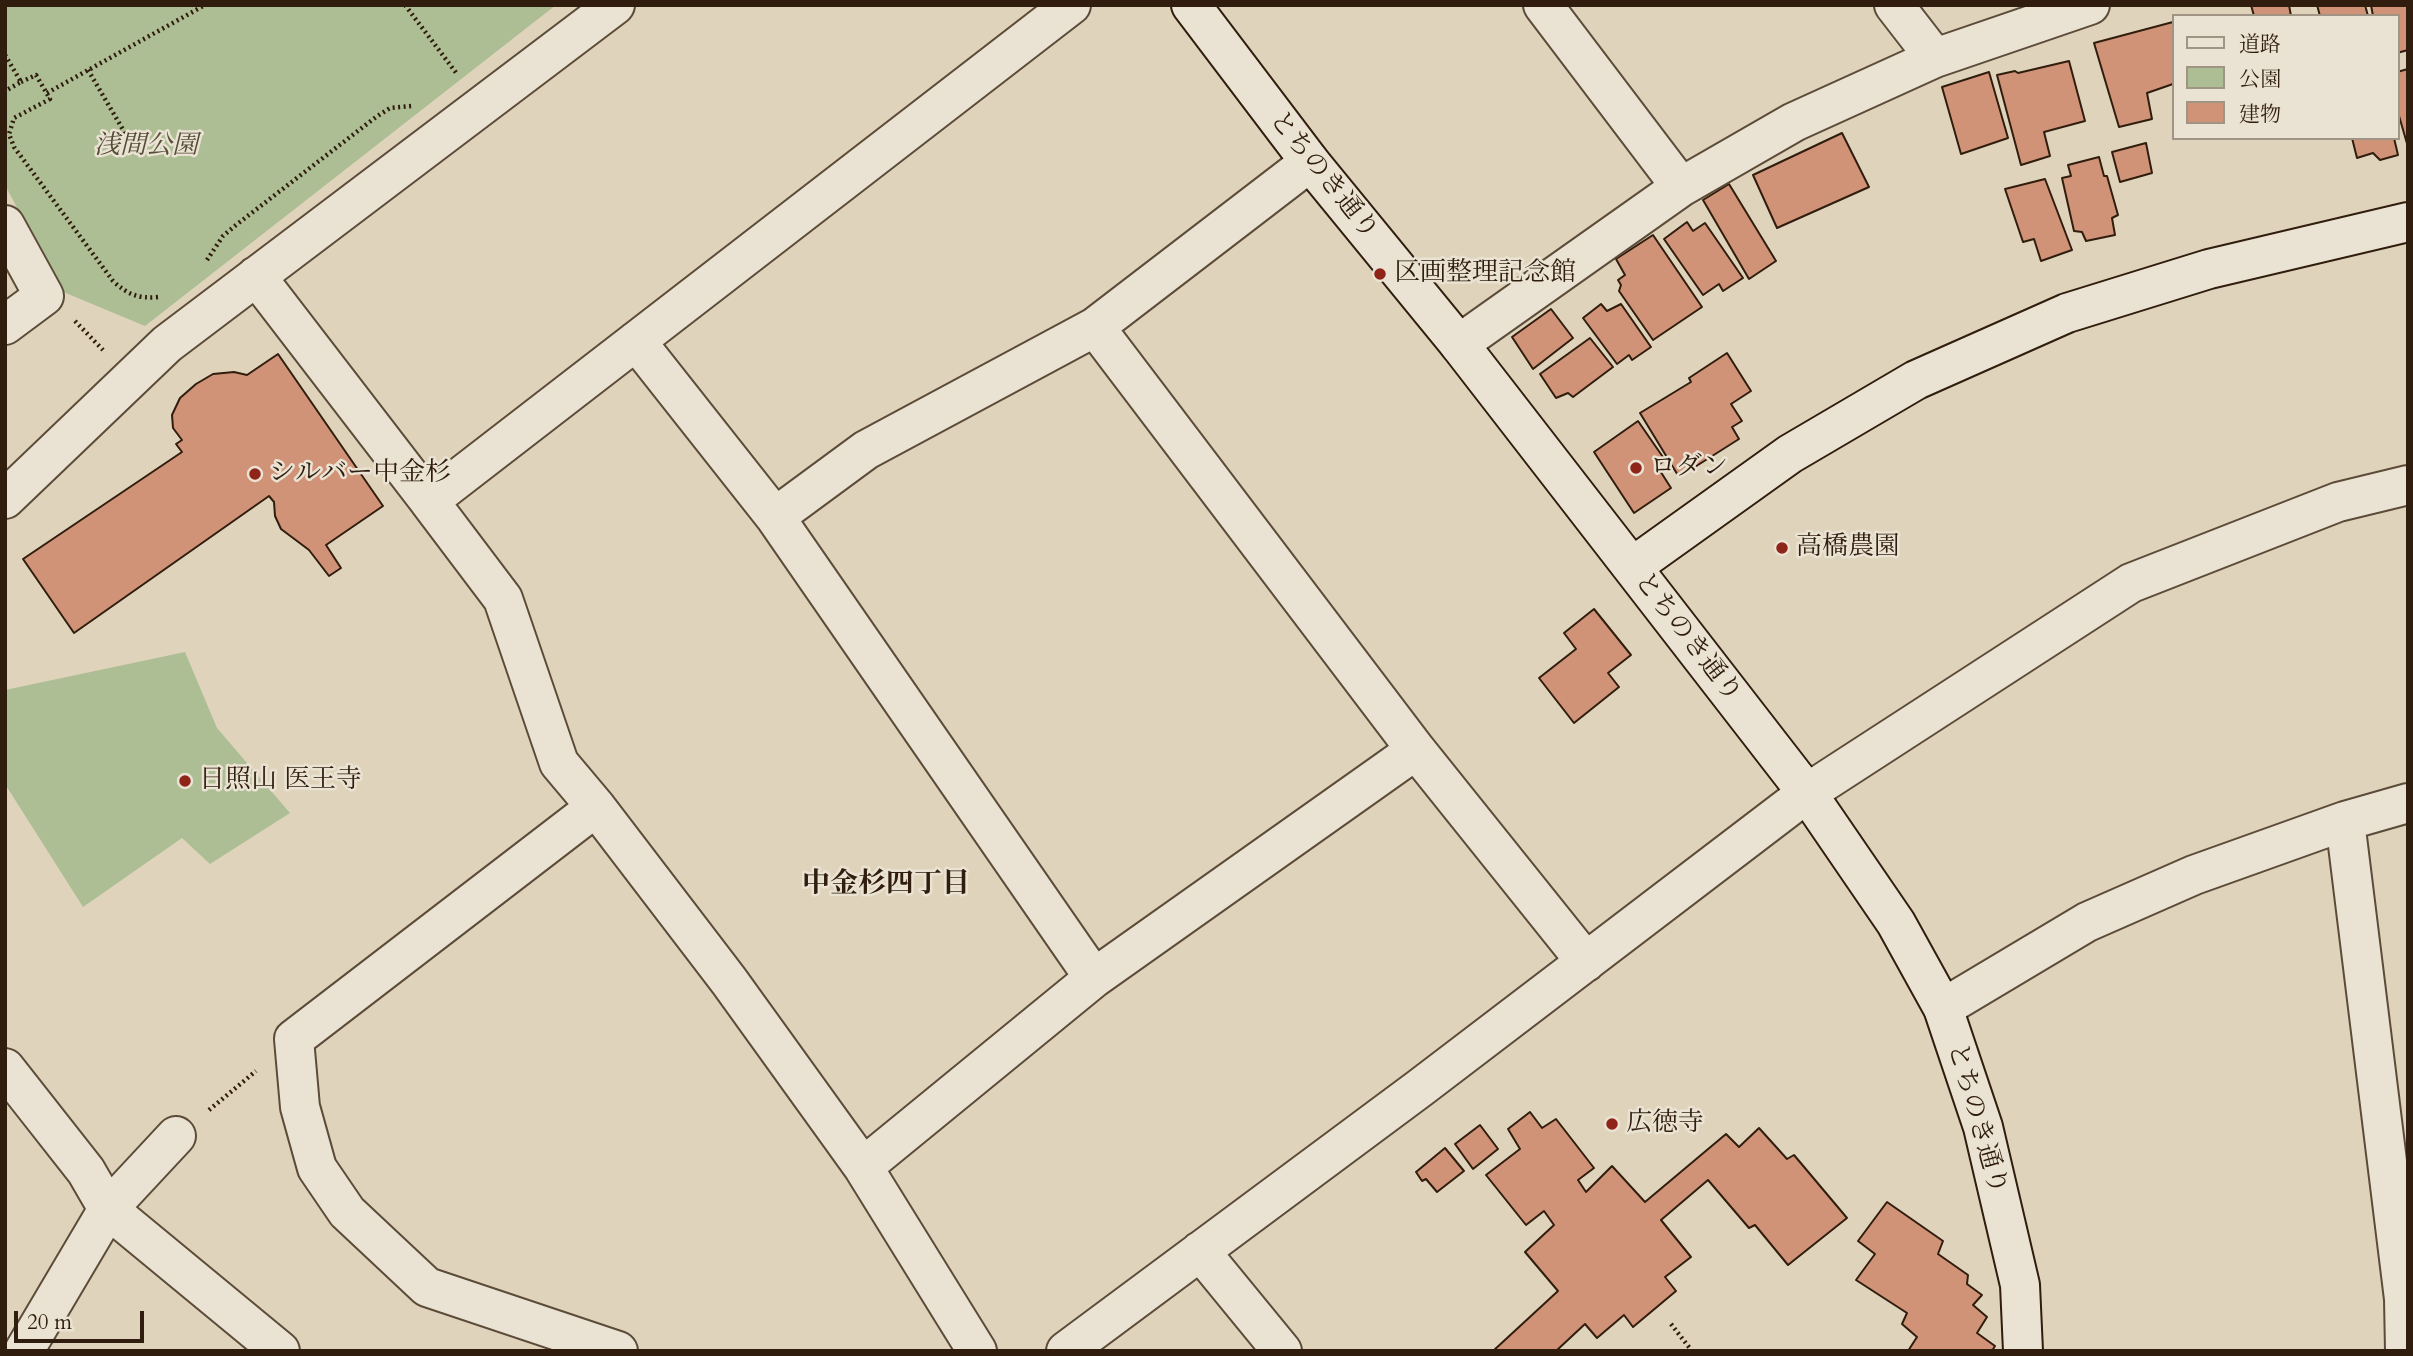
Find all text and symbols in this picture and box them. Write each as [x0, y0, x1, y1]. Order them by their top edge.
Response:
legend [2172, 14, 2399, 140]
text: 道路 [2239, 30, 2281, 59]
text: 公園 [2239, 65, 2281, 94]
text: 建物 [2239, 100, 2281, 129]
street label: とちのき通り [1262, 106, 1384, 246]
park label: 浅間公園 [94, 131, 198, 163]
place label: 区画整理記念館 [1394, 258, 1576, 290]
marker: 区画整理記念館 [1372, 266, 1388, 282]
place label: ロダン [1650, 452, 1728, 484]
place label: シルバー中金杉 [269, 458, 451, 490]
marker: ロダン [1628, 460, 1644, 476]
marker: シルバー中金杉 [247, 466, 263, 482]
place label: 高橋農園 [1796, 532, 1900, 564]
marker: 高橋農園 [1774, 540, 1790, 556]
street label: とちのき通り [1627, 567, 1747, 709]
place label: 日照山 医王寺 [199, 765, 362, 797]
marker: 日照山 医王寺 [177, 773, 193, 789]
district label: 中金杉四丁目 [802, 869, 970, 903]
street label: とちのき通り [1940, 1040, 2012, 1198]
place label: 広徳寺 [1626, 1108, 1704, 1140]
marker: 広徳寺 [1604, 1116, 1620, 1132]
scale bar [18, 1296, 147, 1340]
text: 20 m [27, 1308, 72, 1337]

